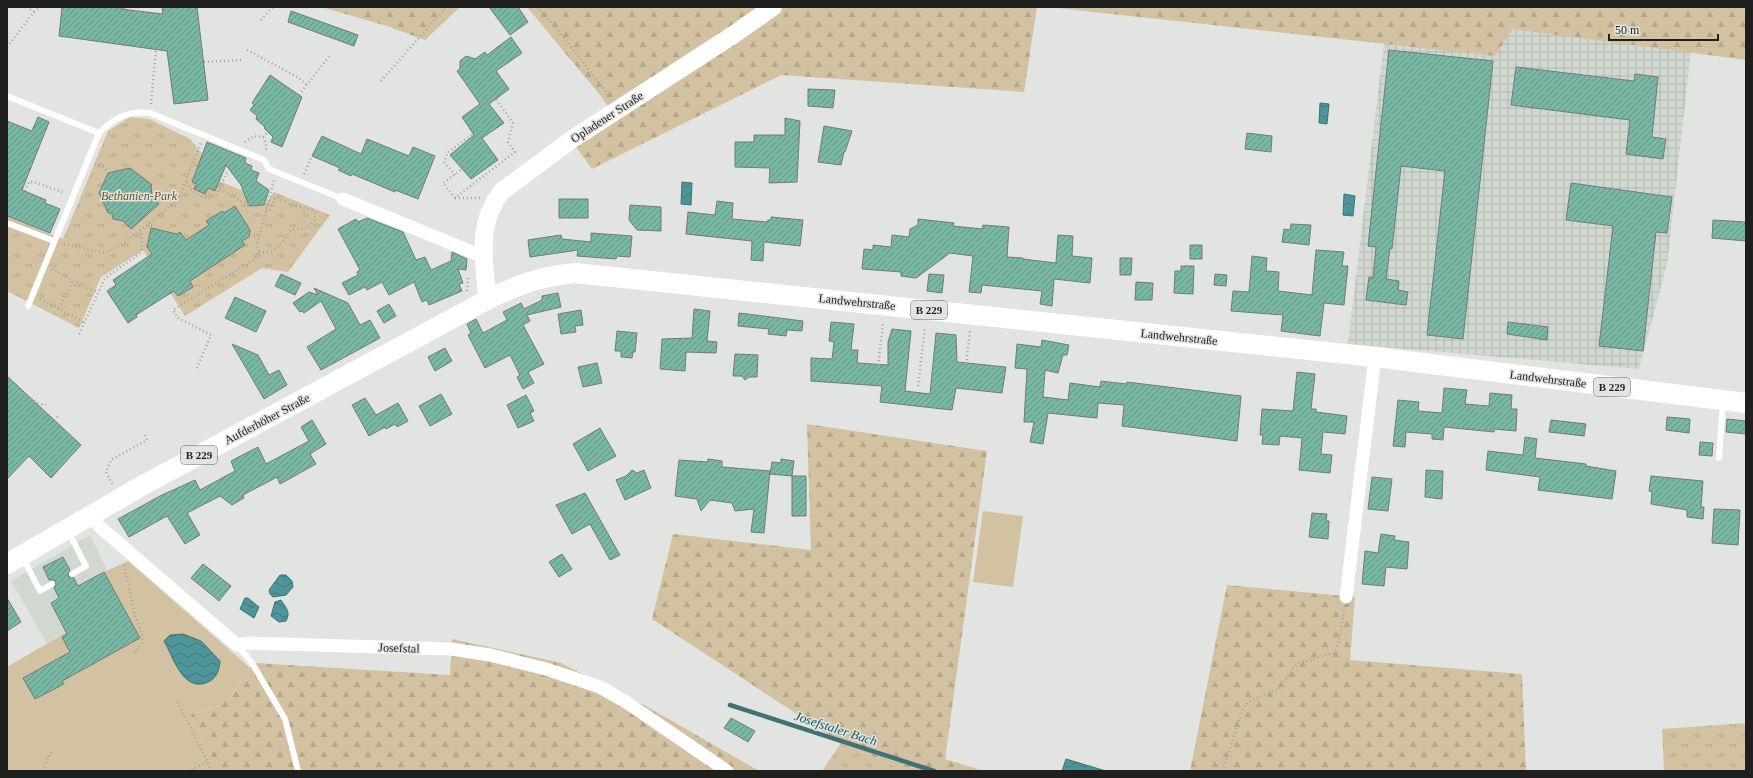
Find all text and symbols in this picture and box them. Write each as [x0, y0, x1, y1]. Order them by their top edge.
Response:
scale bar [1609, 16, 1718, 42]
text: 50 m [1615, 23, 1640, 37]
street label: Opladener Straße [568, 88, 646, 146]
park label: Bethanien-Park [101, 189, 178, 203]
street label: Landwehrstraße [818, 291, 896, 313]
road number: B 229 [911, 301, 947, 319]
street label: Landwehrstraße [1140, 326, 1218, 348]
street label: Landwehrstraße [1509, 367, 1587, 391]
road number: B 229 [1594, 378, 1630, 396]
street label: Aufderhöher Straße [222, 391, 312, 447]
road number: B 229 [181, 446, 217, 464]
street label: Josefstal [378, 640, 421, 656]
water label: Josefstaler Bach [792, 708, 879, 749]

